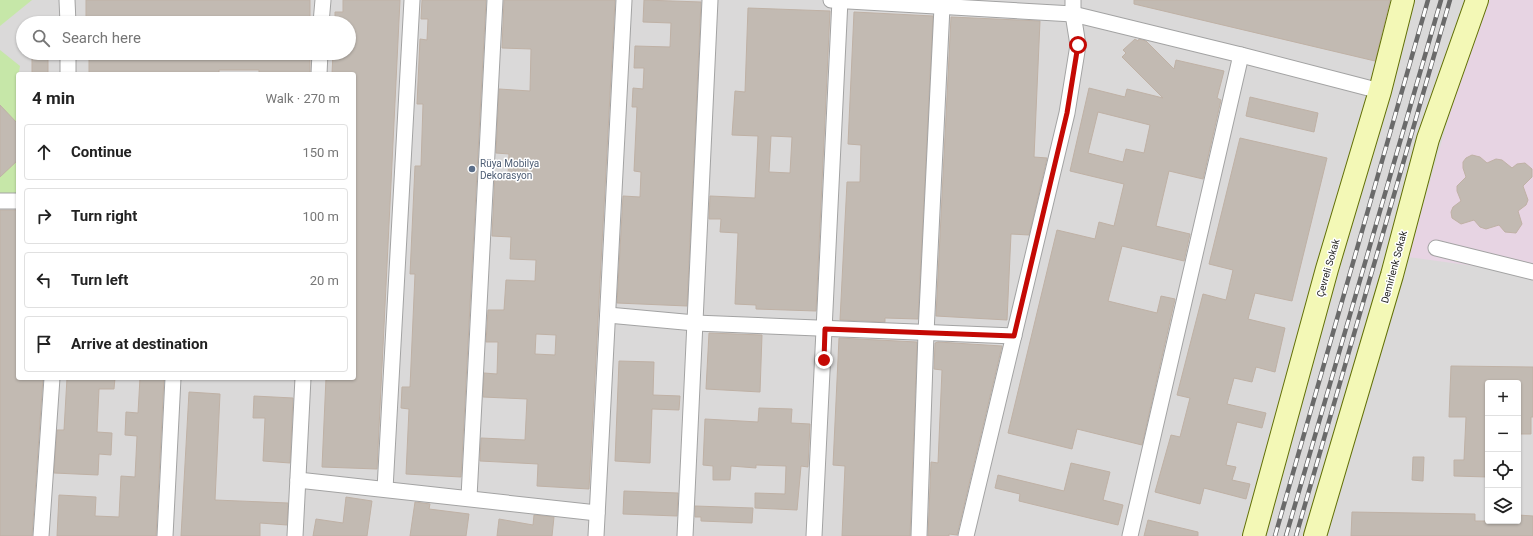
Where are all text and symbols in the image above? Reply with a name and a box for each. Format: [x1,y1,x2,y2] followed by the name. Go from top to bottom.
[16,16,356,60] search box
[30,27,52,49] icon: search
[62,29,141,47] text: Search here
[1069,36,1087,54] route start
[32,88,75,108] text: 4 min
[265,91,340,106] text: Walk · 270 m
[33,141,55,163] icon: ahead
[71,143,132,161] text: Continue
[302,145,339,160] text: 150 m
[480,158,539,181] place label: Rüya Mobilya Dekorasyon
[467,164,477,174] marker: Rüya Mobilya Dekorasyon
[33,205,55,227] icon: right
[71,207,137,225] text: Turn right
[302,209,339,224] text: 100 m
[1379,229,1409,304] street label: Demirlenk Sokak
[1314,237,1342,298] street label: Çevreli Sokak
[33,269,55,291] icon: left
[71,271,128,289] text: Turn left
[310,273,339,288] text: 20 m
[33,333,55,355] icon: arrive
[71,335,208,353] text: Arrive at destination
[815,351,833,369] route end
[1485,380,1521,524] map controls
[1485,380,1521,416] button: +
[1485,416,1521,452] button: −
[1485,452,1521,488] button: locate
[1485,488,1521,524] button: layers

